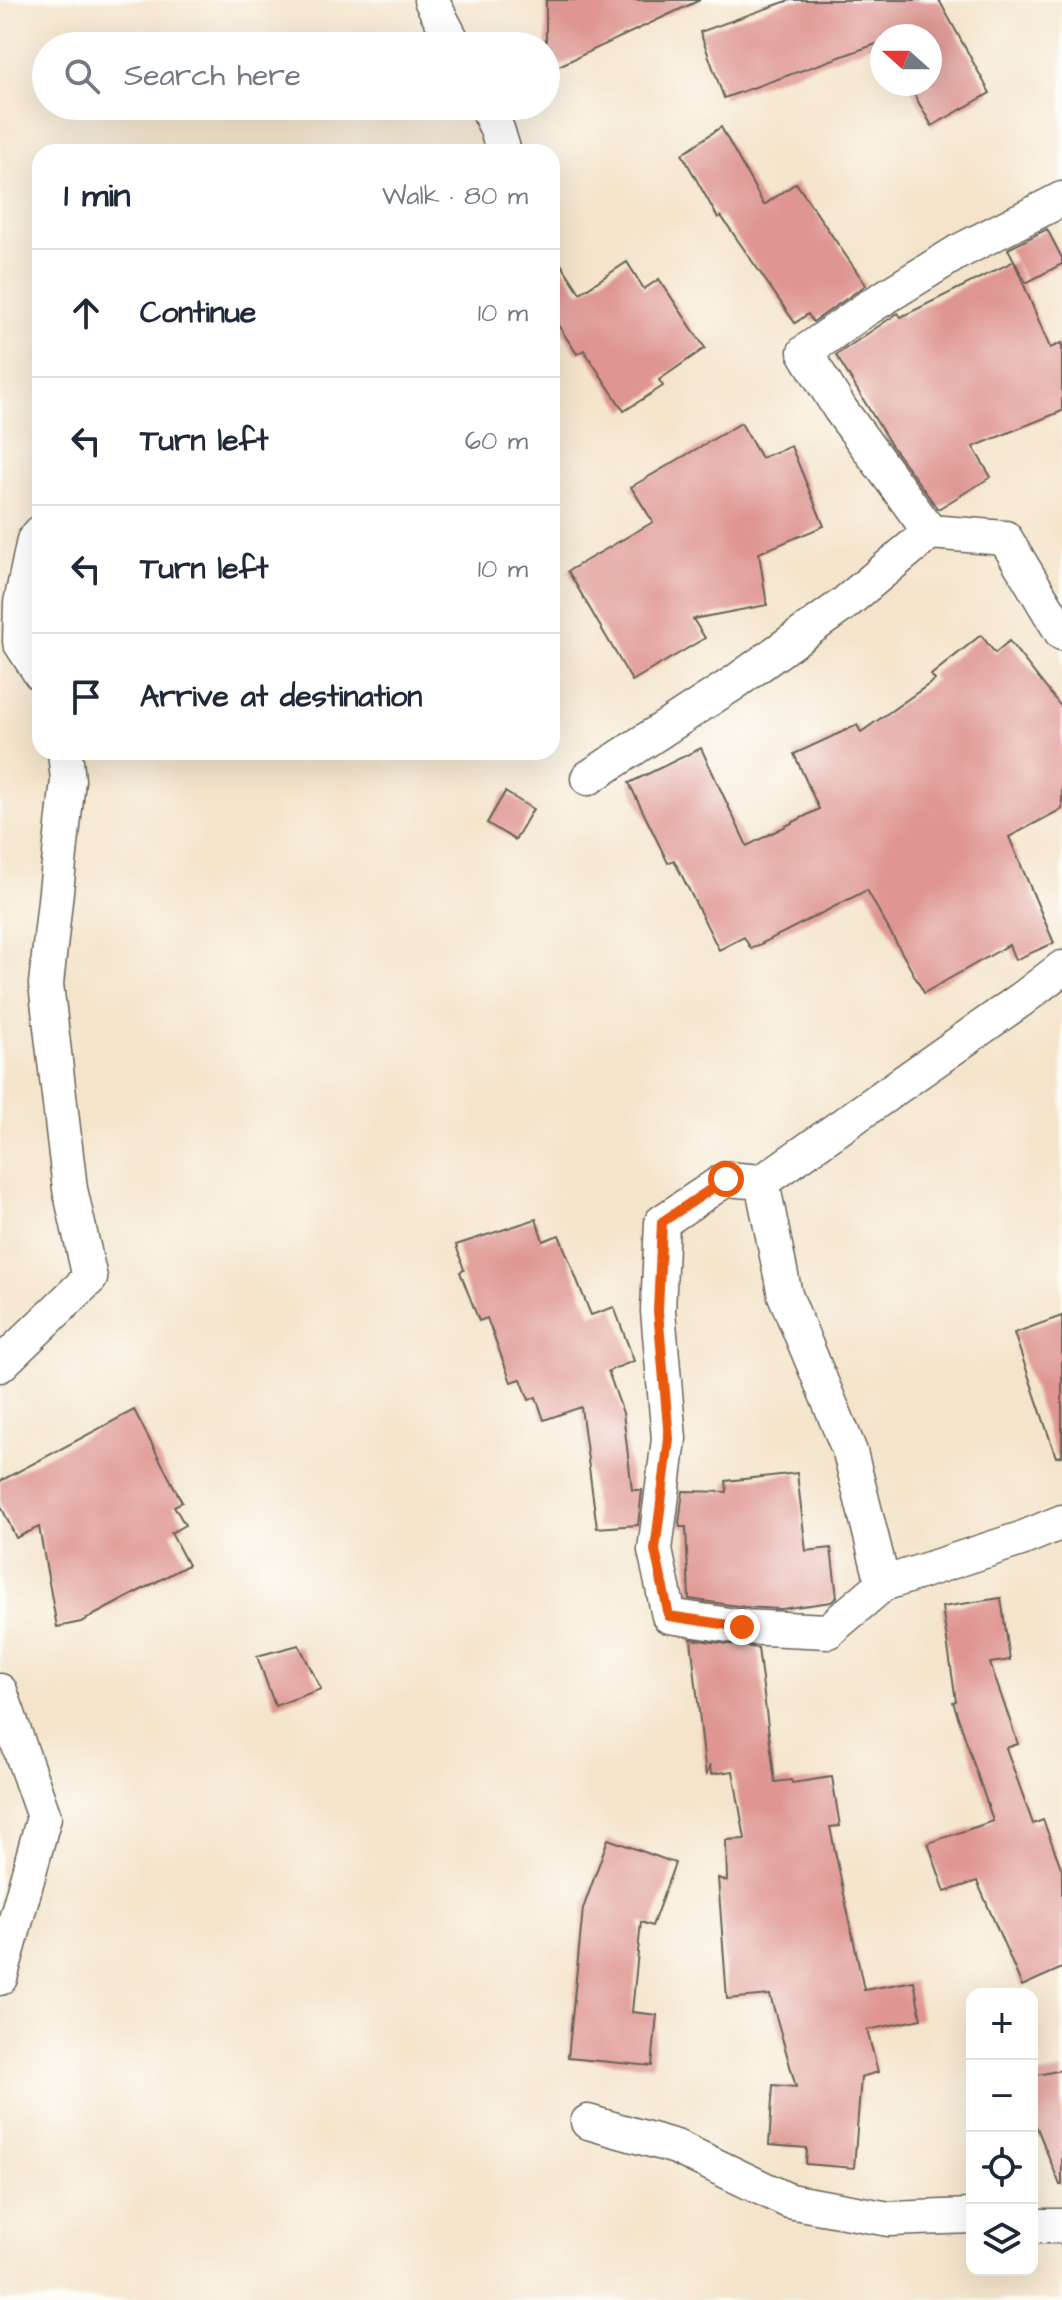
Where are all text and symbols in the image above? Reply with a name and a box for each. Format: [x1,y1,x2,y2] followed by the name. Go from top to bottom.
[870,24,942,96] north arrow
[32,32,560,120] search box
[60,54,104,98] icon: search
[124,55,301,97] text: Search here
[64,172,131,220] text: 1 min
[382,178,528,214] text: Walk · 80 m
[64,291,108,335] icon: ahead
[140,292,256,334] text: Continue
[478,295,528,331] text: 10 m
[64,419,108,463] icon: left
[140,420,268,462] text: Turn left
[465,423,528,459] text: 60 m
[64,547,108,591] icon: left
[140,548,268,590] text: Turn left
[478,551,528,587] text: 10 m
[64,675,108,719] icon: arrive
[140,676,422,718] text: Arrive at destination
[708,1161,744,1197] route start
[724,1609,760,1645] route end
[966,1988,1038,2276] map controls
[966,1988,1038,2060] button: +
[966,2060,1038,2132] button: −
[966,2132,1038,2204] button: locate
[966,2204,1038,2276] button: layers

